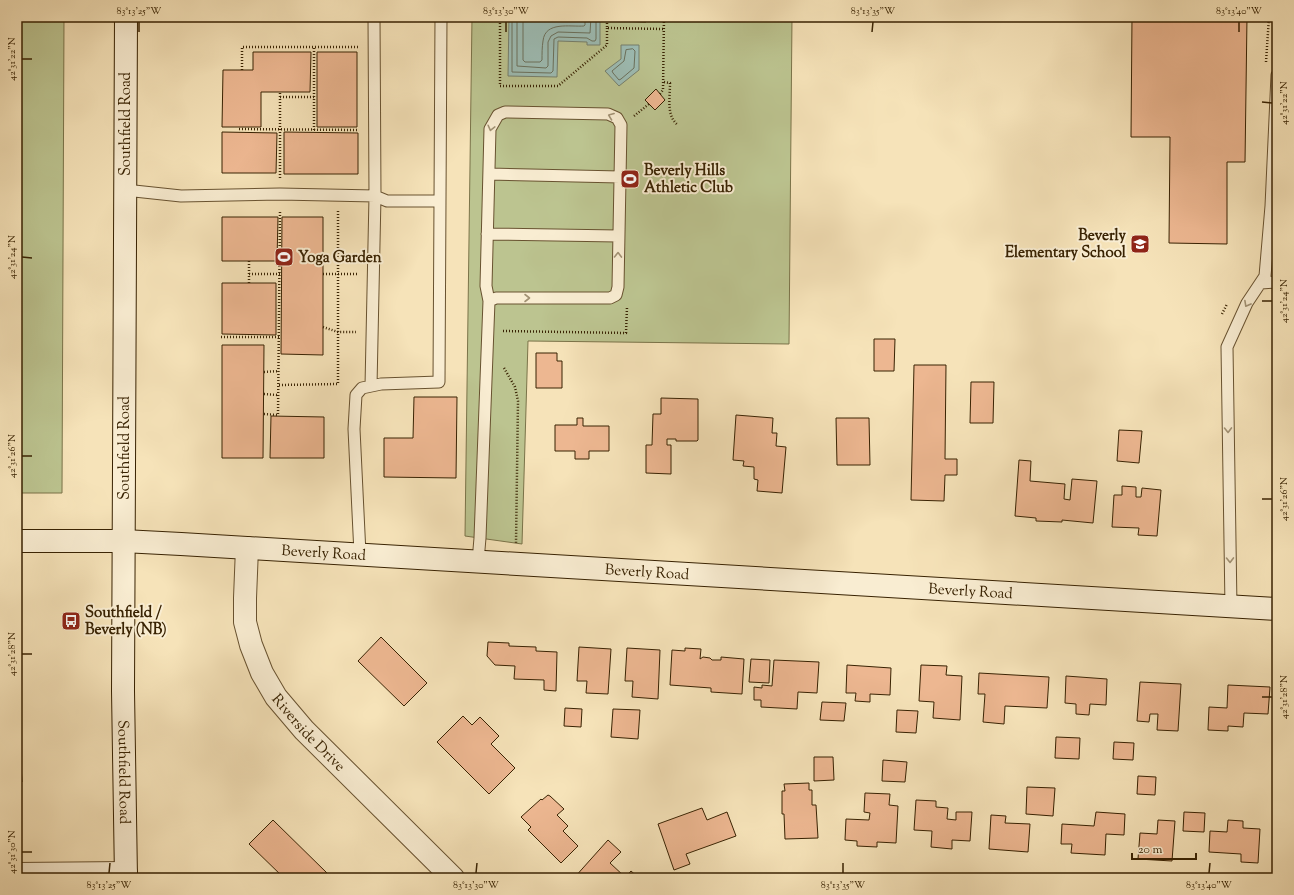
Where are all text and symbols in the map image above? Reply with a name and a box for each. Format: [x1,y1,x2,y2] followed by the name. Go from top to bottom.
[117,4,161,19] text: 83°13'25"W
[483,4,529,19] text: 83°13'30"W
[851,4,895,19] text: 83°13'35"W
[1216,4,1262,19] text: 83°13'40"W
[5,37,20,81] text: 42°31'22"N
[116,71,137,176] street label: Southfield Road
[1277,81,1292,125] text: 42°31'22"N
[607,113,614,121] one-way arrow
[488,125,496,132] one-way arrow
[644,161,733,199] place label: Beverly Hills Athletic Club
[619,168,641,190] sports icon: Beverly Hills Athletic Club
[1005,226,1127,264] place label: Beverly Elementary School
[1129,233,1151,255] school or university icon: Beverly Elementary School
[5,235,20,279] text: 42°31'24"N
[273,246,295,268] sports icon: Yoga Garden
[298,248,382,269] place label: Yoga Garden
[614,252,622,258] one-way arrow
[1277,279,1292,323] text: 42°31'24"N
[524,294,530,302] one-way arrow
[1245,300,1252,307] one-way arrow
[115,395,136,500] street label: Southfield Road
[1224,427,1232,433] one-way arrow
[5,434,20,478] text: 42°31'26"N
[1277,477,1292,521] text: 42°31'26"N
[281,541,367,567] street label: Beverly Road
[1226,557,1235,563] one-way arrow
[604,560,690,586] street label: Beverly Road
[928,579,1014,605] street label: Beverly Road
[85,603,167,641] place label: Southfield / Beverly (NB)
[60,610,82,632] bus stop icon: Southfield / Beverly (NB)
[5,632,20,676] text: 42°31'28"N
[1277,675,1292,719] text: 42°31'28"N
[266,690,349,777] street label: Riverside Drive
[111,720,134,825] street label: Southfield Road
[5,830,20,874] text: 42°31'30"N
[1132,835,1196,861] scale bar
[1138,841,1163,859] text: 20 m
[87,878,131,893] text: 83°13'25"W
[453,878,499,893] text: 83°13'30"W
[821,878,865,893] text: 83°13'35"W
[1186,878,1232,893] text: 83°13'40"W

